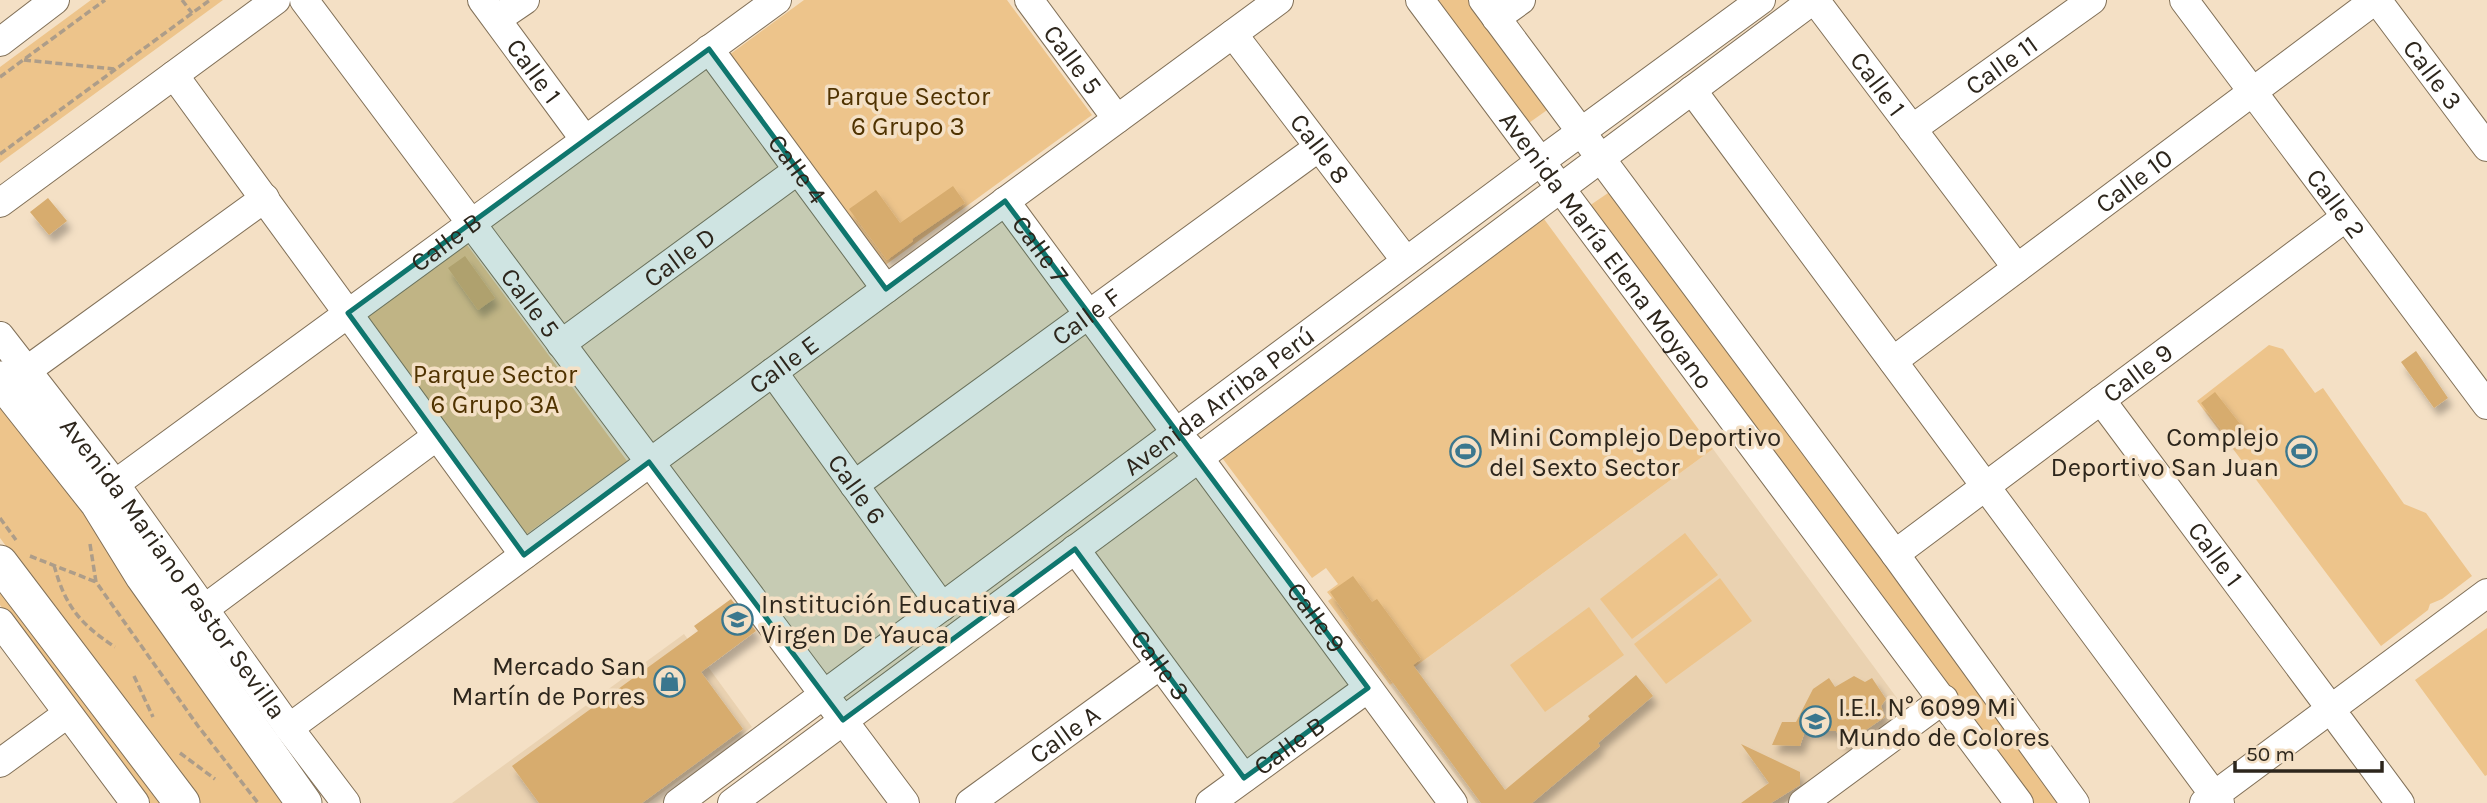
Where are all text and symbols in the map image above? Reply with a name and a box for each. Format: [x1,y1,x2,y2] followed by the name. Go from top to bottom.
[1037,19,1109,101] street label: Calle 5
[1960,29,2044,102] street label: Calle 11
[500,33,568,110] street label: Calle 1
[2396,34,2469,116] street label: Calle 3
[1843,46,1912,123] street label: Calle 1
[826,81,991,142] park label: Parque Sector 6 Grupo 3
[1493,106,1720,395] street label: Avenida María Elena Moyano
[1283,107,1357,190] street label: Calle 8
[761,128,833,210] street label: Calle 4
[2090,142,2179,220] street label: Calle 10
[2300,163,2372,245] street label: Calle 2
[405,206,488,279] street label: Calle B
[1005,210,1075,290] street label: Calle 7
[638,221,722,294] street label: Calle D
[494,262,566,344] street label: Calle 5
[1046,281,1127,352] street label: Calle F
[1117,320,1321,482] street label: Avenida Arriba Perú
[743,329,825,401] street label: Calle E
[2097,337,2179,409] street label: Calle 9
[413,359,578,420] park label: Parque Sector 6 Grupo 3A
[53,412,293,725] street label: Avenida Mariano Pastor Sevilla
[1489,422,1781,483] place label: Mini Complejo Deportivo del Sexto Sector
[2051,422,2279,483] place label: Complejo Deportivo San Juan
[1449,435,1483,469] sports icon: Mini Complejo Deportivo del Sexto Sector
[2285,435,2319,469] sports icon: Complejo Deportivo San Juan
[821,448,892,530] street label: Calle 6
[2181,516,2249,593] street label: Calle 1
[1280,576,1352,659] street label: Calle 9
[761,589,1016,650] place label: Institución Educativa Virgen De Yauca
[721,602,755,636] school or university icon: Institución Educativa Virgen De Yauca
[1124,624,1196,706] street label: Calle 3
[452,651,646,712] place label: Mercado San Martín de Porres
[652,664,686,698] shop icon: Mercado San Martín de Porres
[1838,692,2050,753] place label: I.E.I. N° 6099 Mi Mundo de Colores
[1024,699,1106,770] street label: Calle A
[1798,705,1832,739] school or university icon: I.E.I. N° 6099 Mi Mundo de Colores
[1248,709,1331,782] street label: Calle B
[2235,730,2382,774] scale bar
[2246,742,2295,766] text: 50 m

